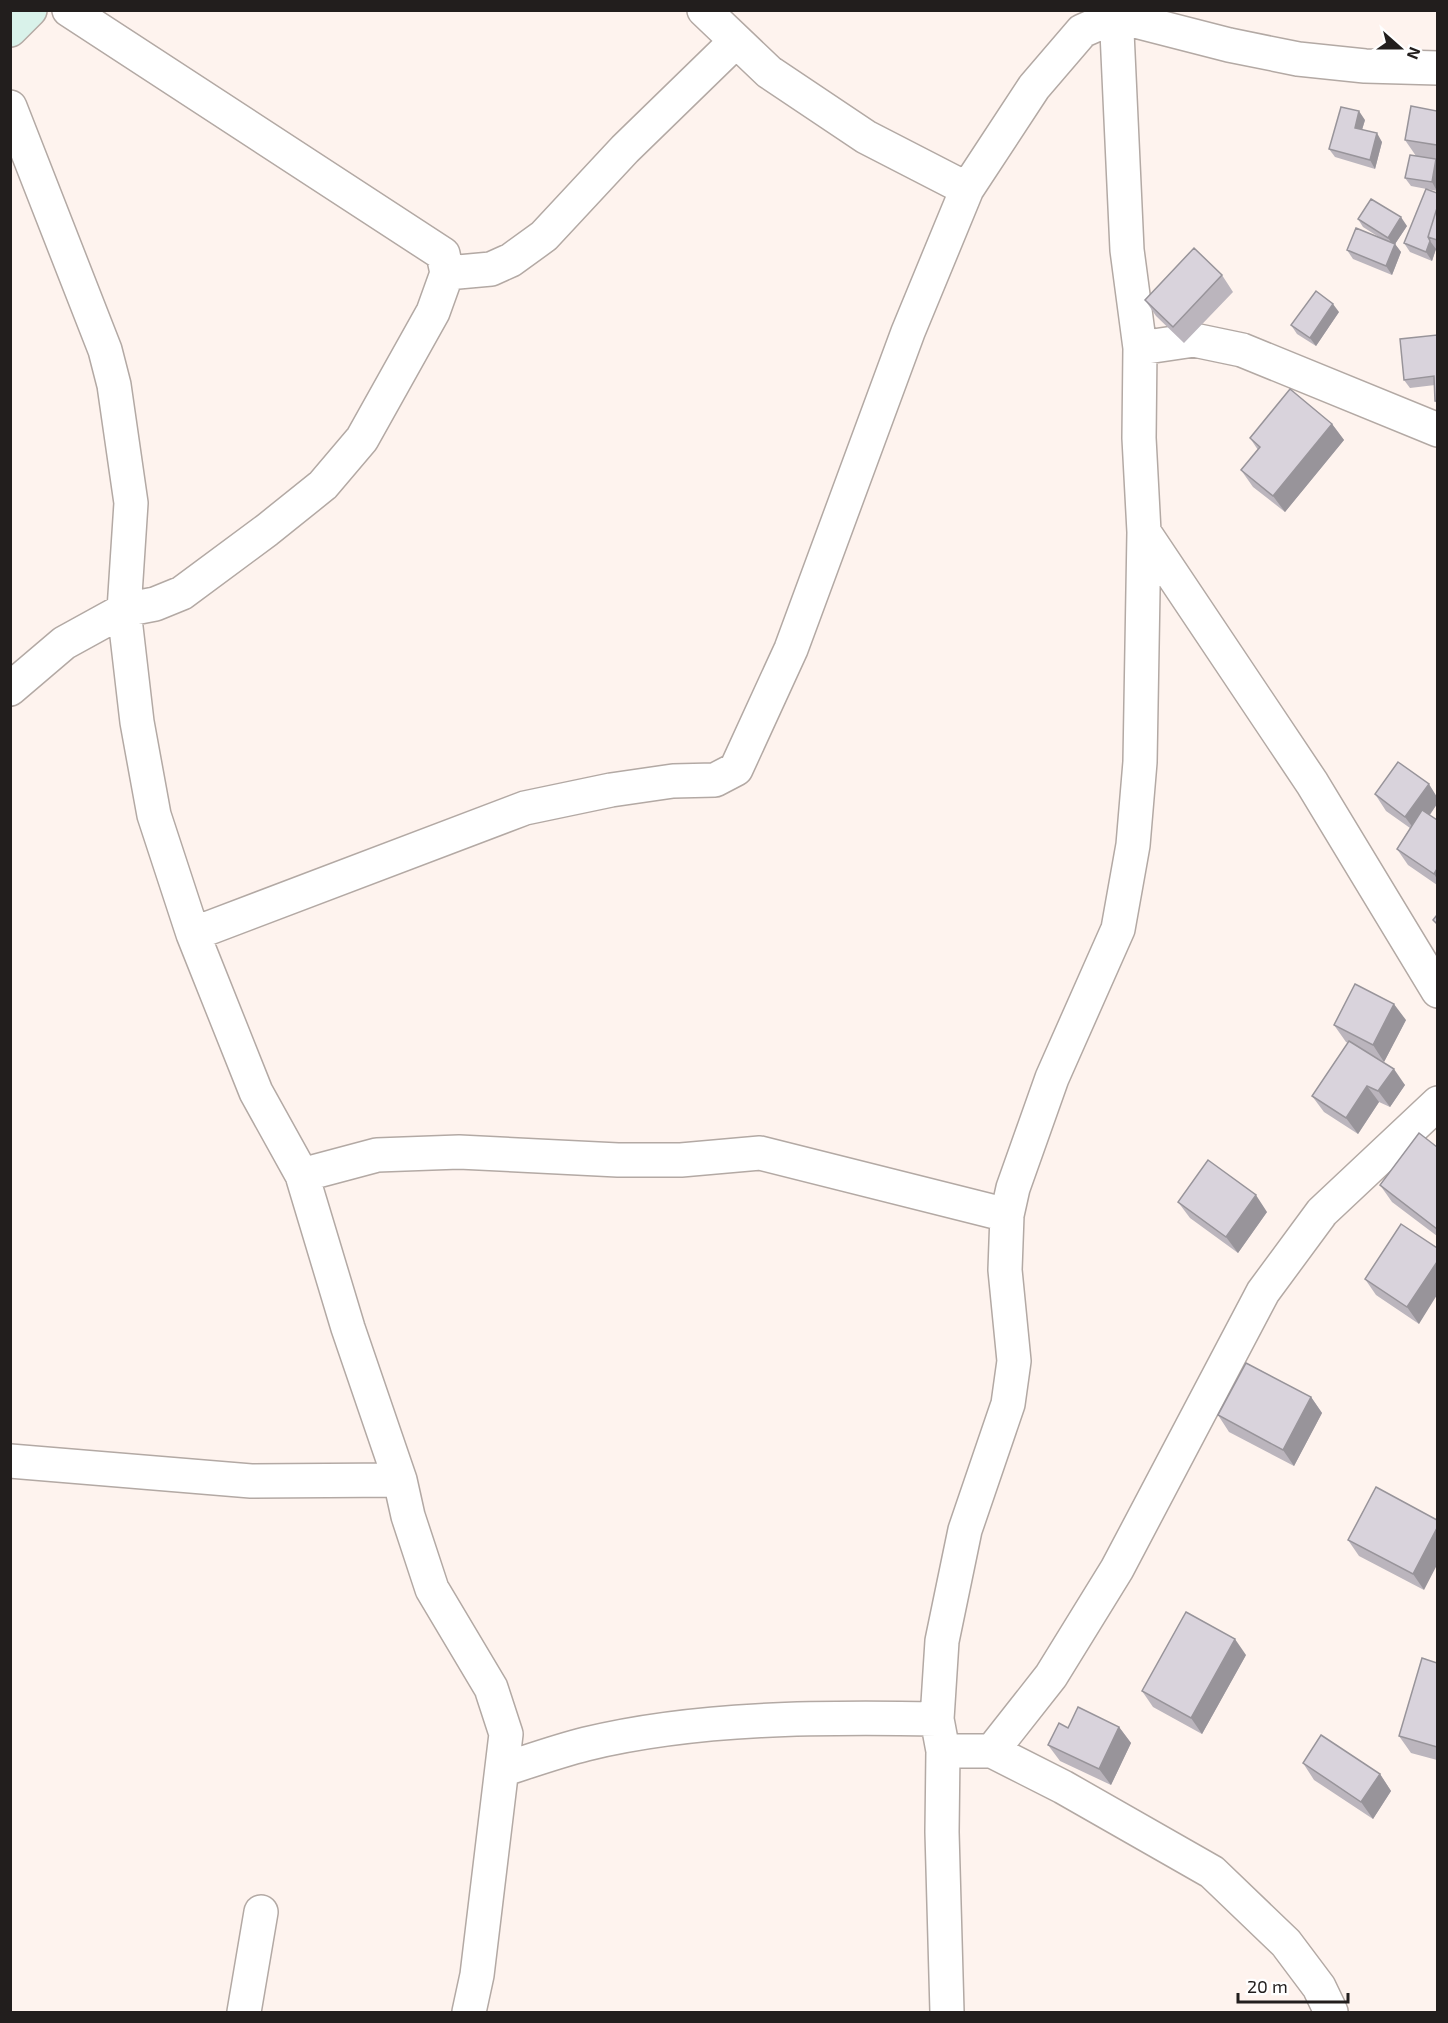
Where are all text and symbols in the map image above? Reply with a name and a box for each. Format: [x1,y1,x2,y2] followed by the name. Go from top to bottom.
[1370,18,1430,78] north arrow
[1404,45,1425,62] text: N
[1238,1966,1348,2004] scale bar
[1247,1975,1288,1997] text: 20 m

